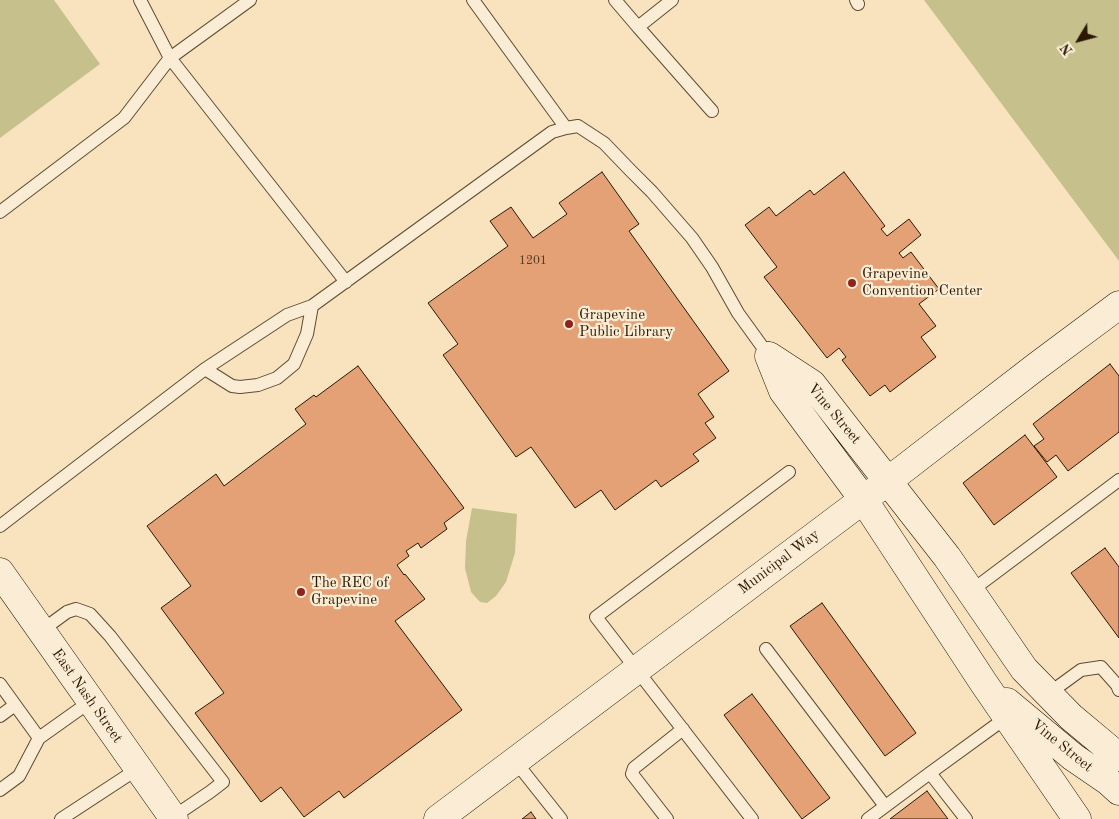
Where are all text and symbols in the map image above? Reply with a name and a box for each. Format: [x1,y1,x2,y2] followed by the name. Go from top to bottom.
[1054,15,1104,65] north arrow
[1058,41,1076,58] text: N
[519,254,547,268] house number: 1201
[862,265,982,300] place label: Grapevine Convention Center
[846,277,858,289] marker: Grapevine Convention Center
[579,306,673,341] place label: Grapevine Public Library
[563,318,575,330] marker: Grapevine Public Library
[803,380,865,448] street label: Vine Street
[735,526,823,598] street label: Municipal Way
[311,574,389,609] place label: The REC of Grapevine
[295,586,307,598] marker: The REC of Grapevine
[48,645,126,747] street label: East Nash Street
[1028,716,1096,776] street label: Vine Street

